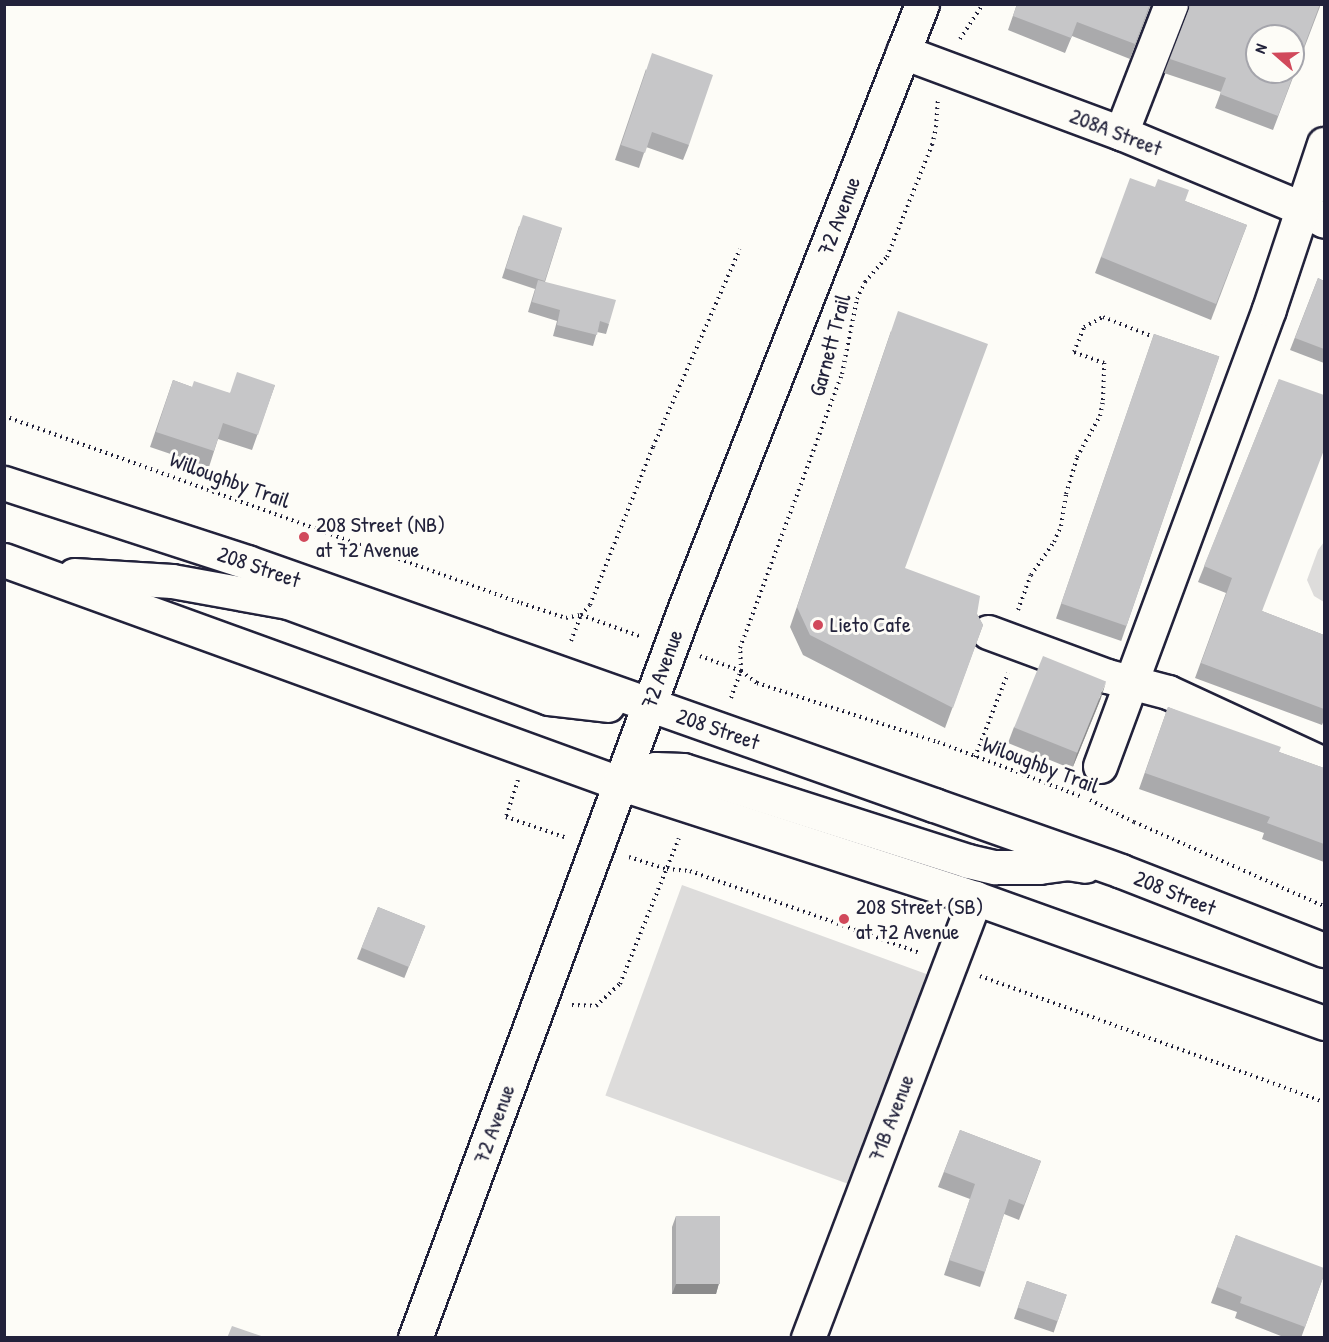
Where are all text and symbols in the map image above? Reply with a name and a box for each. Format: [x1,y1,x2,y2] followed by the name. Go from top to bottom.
[1245,24,1305,84] north arrow
[1248,41,1272,56] text: N
[1066,102,1166,162] street label: 208A Street
[812,173,866,259] street label: 72 Avenue
[804,291,856,399] street label: Garnett Trail
[166,446,294,514] street label: Willoughby Trail
[316,511,445,562] place label: 208 Street (NB) at 72 Avenue
[297,530,311,544] marker: 208 Street (NB) at 72 Avenue
[214,541,304,593] street label: 208 Street
[830,612,911,638] place label: Lieto Cafe
[811,618,825,632] marker: Lieto Cafe
[636,626,688,712] street label: 72 Avenue
[673,703,763,755] street label: 208 Street
[979,731,1103,799] street label: Wiloughby Trail
[1130,865,1220,921] street label: 208 Street
[856,893,984,944] place label: 208 Street (SB) at 72 Avenue
[837,912,851,926] marker: 208 Street (SB) at 72 Avenue
[862,1071,920,1165] street label: 71B Avenue
[468,1081,520,1167] street label: 72 Avenue

